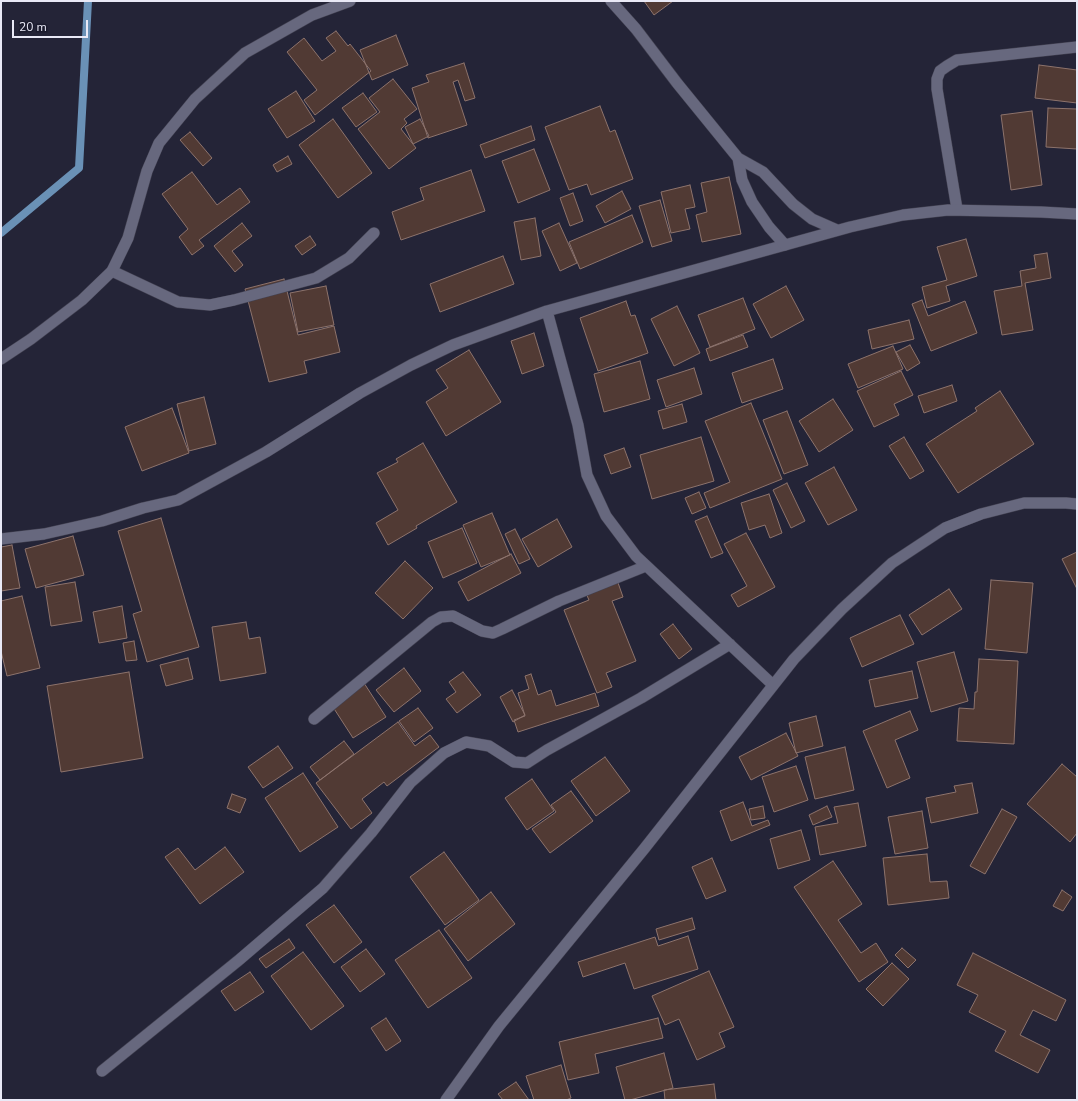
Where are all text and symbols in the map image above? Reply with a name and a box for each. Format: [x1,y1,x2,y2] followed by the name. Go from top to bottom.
[14,12,90,38] scale bar
[19,19,47,35] text: 20 m

